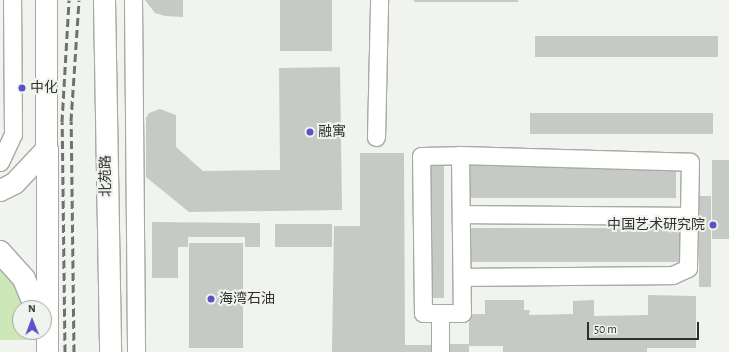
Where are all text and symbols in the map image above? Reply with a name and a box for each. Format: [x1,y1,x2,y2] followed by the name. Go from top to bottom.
[30,80,58,96] place label: 中化
[17,83,27,93] marker: 中化
[318,124,346,140] place label: 融寓
[305,127,315,137] marker: 融寓
[97,155,115,197] street label: 北苑路
[607,217,705,233] place label: 中国艺术研究院
[708,220,718,230] marker: 中国艺术研究院
[219,291,275,307] place label: 海湾石油
[206,294,216,304] marker: 海湾石油
[12,300,52,340] north arrow
[28,303,36,314] text: N
[589,314,701,340] scale bar
[594,323,617,335] text: 50 m

